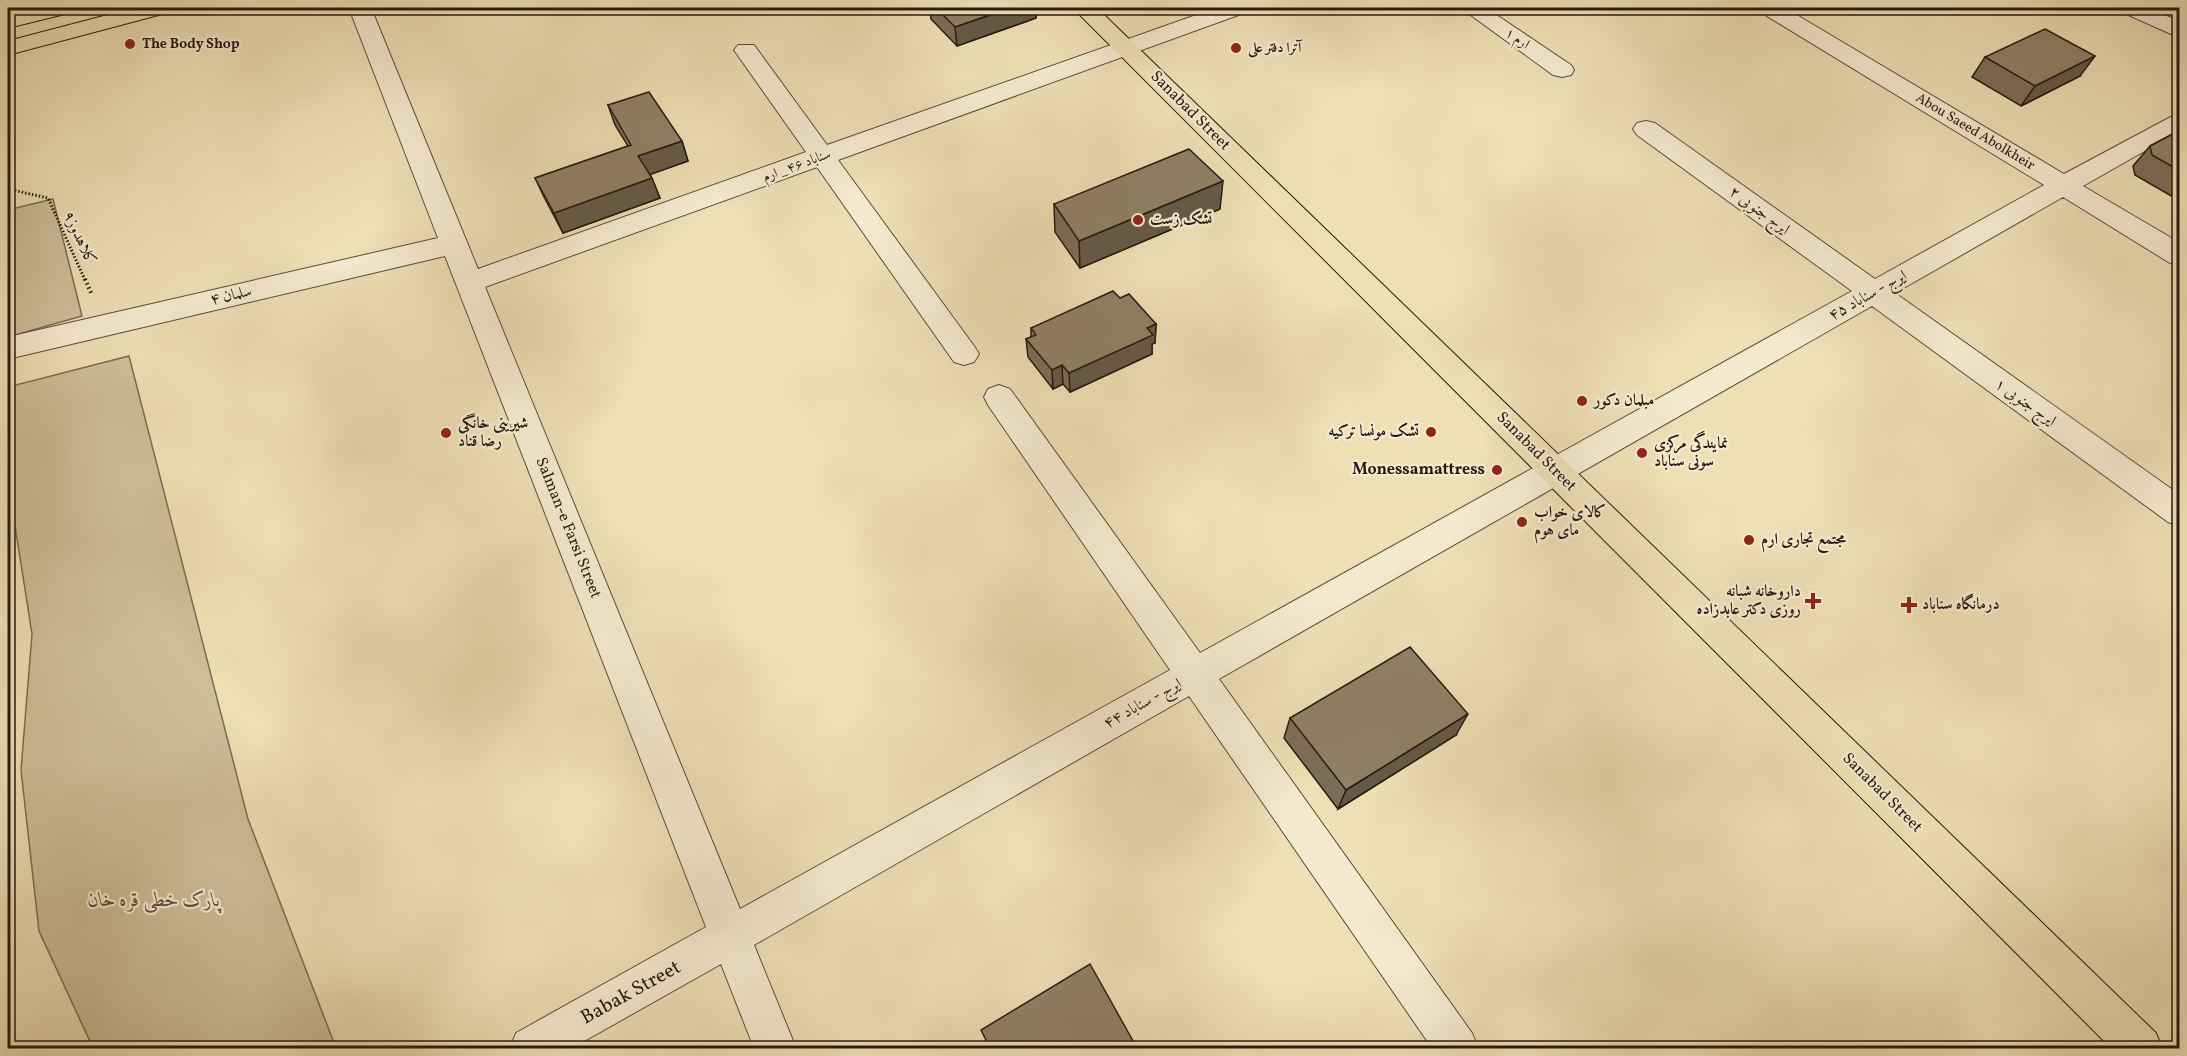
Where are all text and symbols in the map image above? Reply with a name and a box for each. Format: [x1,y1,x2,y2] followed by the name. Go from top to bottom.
[1500,24,1533,56] street label: ارم ۱
[142,35,240,54] place label: The Body Shop
[123,37,137,51] marker: The Body Shop
[1247,39,1303,58] place label: آترا دفتر علی
[1229,41,1243,55] marker: آترا دفتر علی
[1145,66,1235,156] street label: Sanabad Street
[1912,89,2038,175] street label: Abou Saeed Abolkheir
[760,145,835,189] street label: سناباد ۴۶_ ارم
[1723,181,1794,242] street label: ایرج جنوبی ۲
[57,208,101,268] street label: کلاهدوز۹
[1150,209,1212,231] place label: تشک زست
[1131,213,1145,227] marker: تشک زست
[1825,265,1912,328] street label: ایرج - سناباد ۴۵
[208,281,254,311] street label: سلمان ۴
[1989,374,2060,434] street label: ایرج جنوبی ۱
[1592,390,1654,412] place label: مبلمان دكور
[1575,394,1589,408] marker: مبلمان دكور
[1491,407,1581,497] street label: Sanabad Street
[458,413,528,453] place label: شیرینی خانگی رضا قناد
[1328,421,1419,443] place label: تشک مونسا ترکیه
[1424,425,1438,439] marker: تشک مونسا ترکیه
[439,426,453,440] marker: شیرینی خانگی رضا قناد
[1654,430,1728,473] place label: نمایندگی مرکزی سونی سناباد
[1635,446,1649,460] marker: نمایندگی مرکزی سونی سناباد
[530,454,607,602] street label: Salman-e Farsi Street
[1352,459,1485,481] place label: Monessamattress
[1490,463,1504,477] marker: Monessamattress
[1534,502,1606,544] place label: کالای خواب مای هوم
[1515,515,1529,529] marker: کالای خواب مای هوم
[1761,529,1846,554] place label: مجتمع تجاری ارم
[1742,533,1756,547] marker: مجتمع تجاری ارم
[1697,581,1802,621] place label: داروخانه شبانه روزی دکتر عابدزاده
[1922,593,2000,616] place label: درمانگاه سناباد
[1806,594,1820,608] marker: داروخانه شبانه روزی دکتر عابدزاده
[1900,596,1918,614] marker: درمانگاه سناباد
[1100,673,1187,736] street label: ایرج - سناباد ۴۴
[1837,748,1927,838] street label: Sanabad Street
[88,887,222,915] park label: پارک خطی قره خان
[576,954,686,1032] street label: Babak Street

